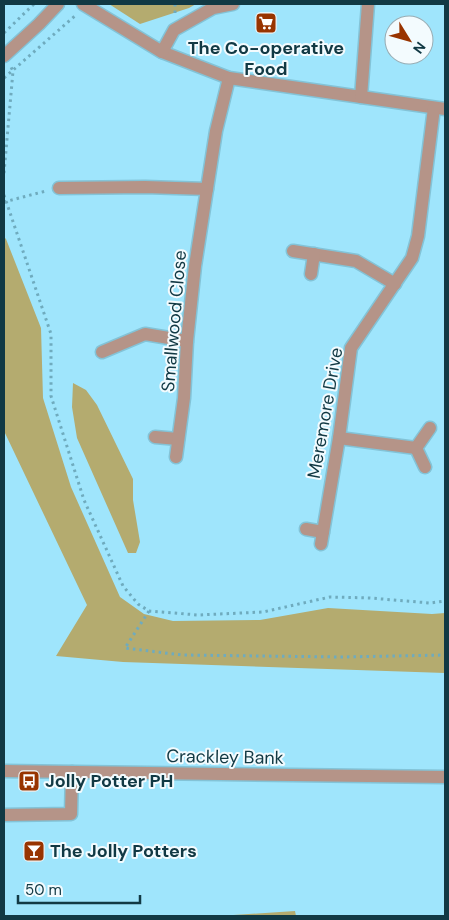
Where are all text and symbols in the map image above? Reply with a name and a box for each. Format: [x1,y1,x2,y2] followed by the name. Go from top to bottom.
[254,11,278,35] supermarket icon: The Co-operative Food
[384,15,434,65] north arrow
[188,36,344,81] place label: The Co-operative Food
[409,38,430,57] text: N
[156,249,192,393] street label: Smallwood Close
[302,346,348,480] street label: Meremore Drive
[166,744,284,770] street label: Crackley Bank
[17,769,41,793] bus stop icon: Jolly Potter PH
[45,769,173,793] place label: Jolly Potter PH
[22,839,46,863] bar icon: The Jolly Potters
[50,839,197,863] place label: The Jolly Potters
[18,872,140,904] scale bar
[25,880,62,900] text: 50 m

